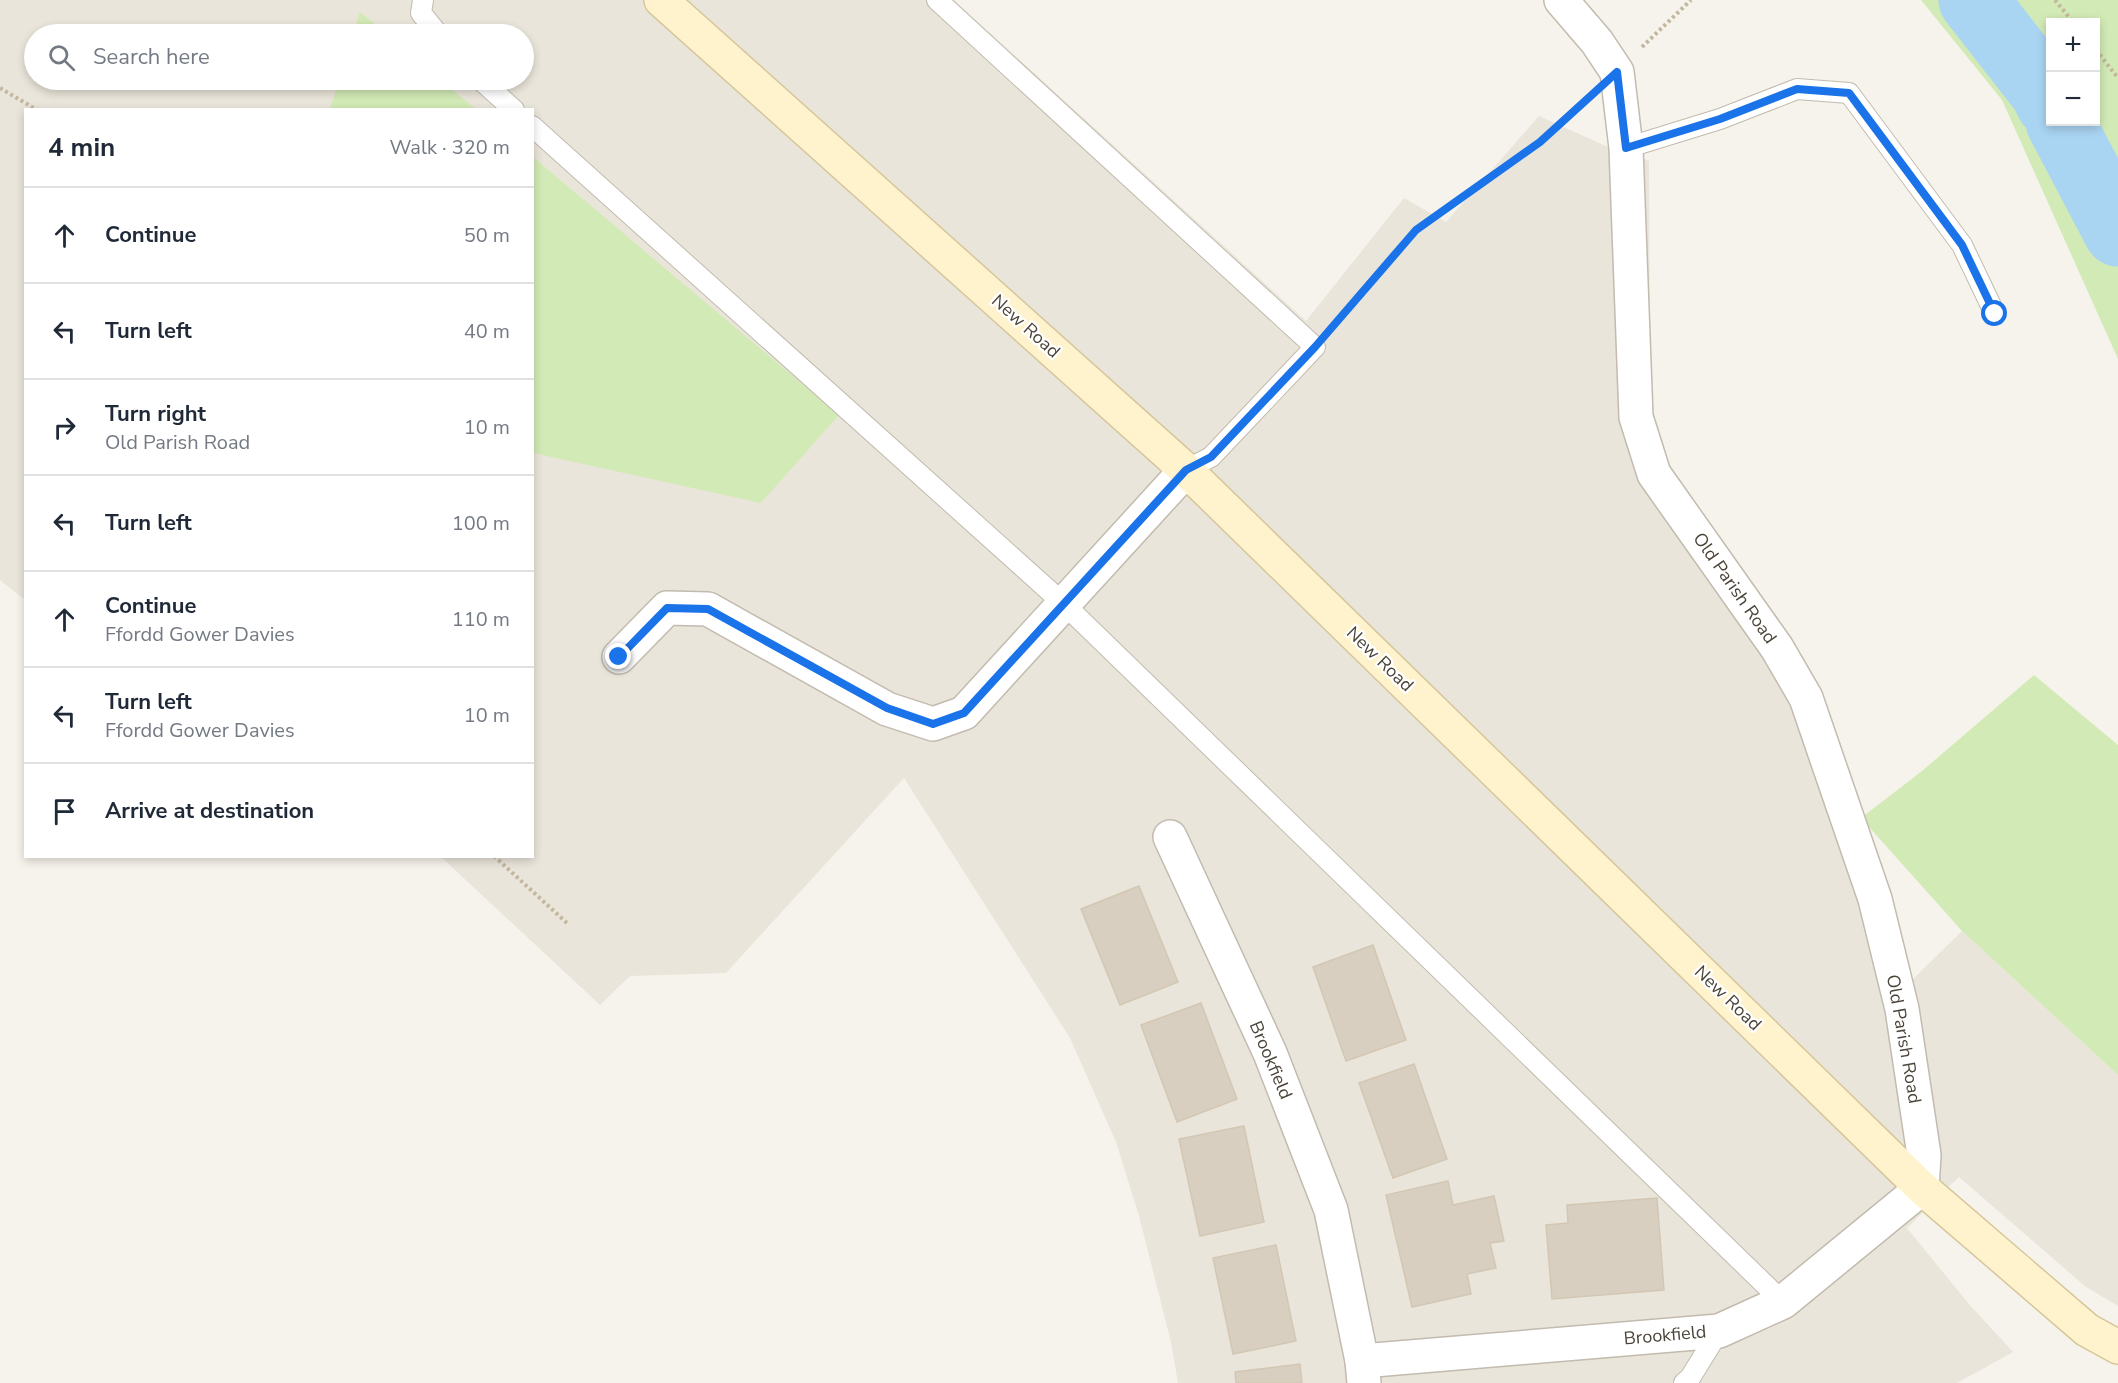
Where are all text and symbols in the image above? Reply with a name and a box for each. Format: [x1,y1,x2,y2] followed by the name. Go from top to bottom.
[2046,18,2100,126] map controls
[2046,18,2100,72] button: +
[24,24,534,90] search box
[45,41,78,74] icon: search
[93,42,210,72] text: Search here
[2046,72,2100,126] button: −
[48,130,115,165] text: 4 min
[390,134,510,161] text: Walk · 320 m
[48,219,81,252] icon: ahead
[105,220,196,250] text: Continue
[464,222,510,249] text: 50 m
[987,289,1065,363] street label: New Road
[1981,300,2007,326] route start
[48,315,81,348] icon: left
[105,316,192,346] text: Turn left
[464,318,510,345] text: 40 m
[105,399,206,429] text: Turn right
[48,411,81,444] icon: right
[464,414,510,441] text: 10 m
[105,429,250,456] text: Old Parish Road
[48,507,81,540] icon: left
[105,508,192,538] text: Turn left
[452,510,510,537] text: 100 m
[1688,528,1782,648] street label: Old Parish Road
[105,591,196,621] text: Continue
[48,603,81,636] icon: ahead
[452,606,510,633] text: 110 m
[105,621,295,648] text: Ffordd Gower Davies
[1341,621,1419,697] street label: New Road
[605,643,631,669] route end
[105,687,192,717] text: Turn left
[48,699,81,732] icon: left
[464,702,510,729] text: 10 m
[105,717,295,744] text: Ffordd Gower Davies
[48,795,81,828] icon: arrive
[105,796,314,826] text: Arrive at destination
[1689,960,1767,1036] street label: New Road
[1881,973,1927,1105] street label: Old Parish Road
[1244,1017,1298,1103] street label: Brookfield
[1623,1319,1707,1351] street label: Brookfield

